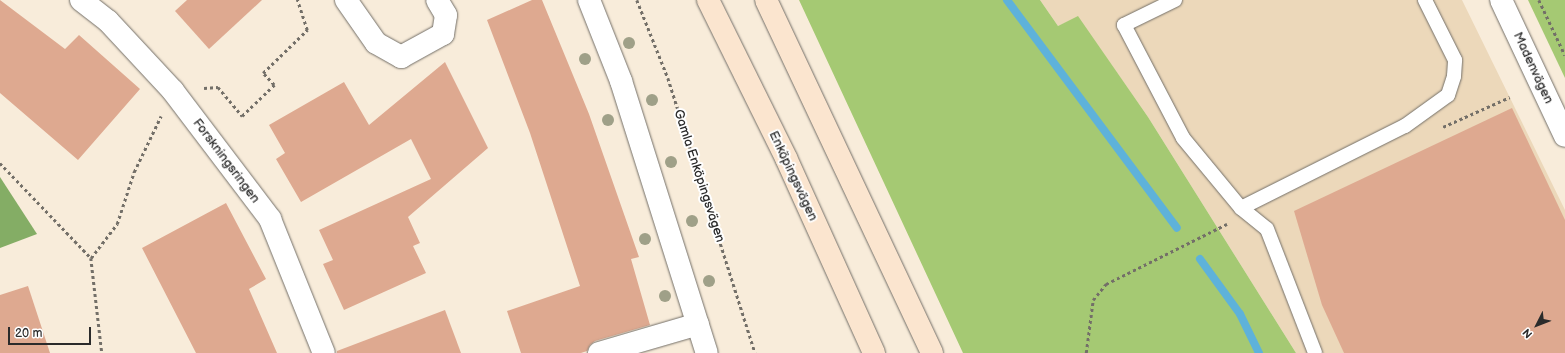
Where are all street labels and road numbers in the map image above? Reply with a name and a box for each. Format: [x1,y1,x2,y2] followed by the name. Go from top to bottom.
[1510,30,1556,106] street label: Madenvägen
[670,108,728,244] street label: Gamla Enköpingsvägen
[189,116,263,206] street label: Forskningsringen
[765,129,821,223] street label: Enköpingsvägen

